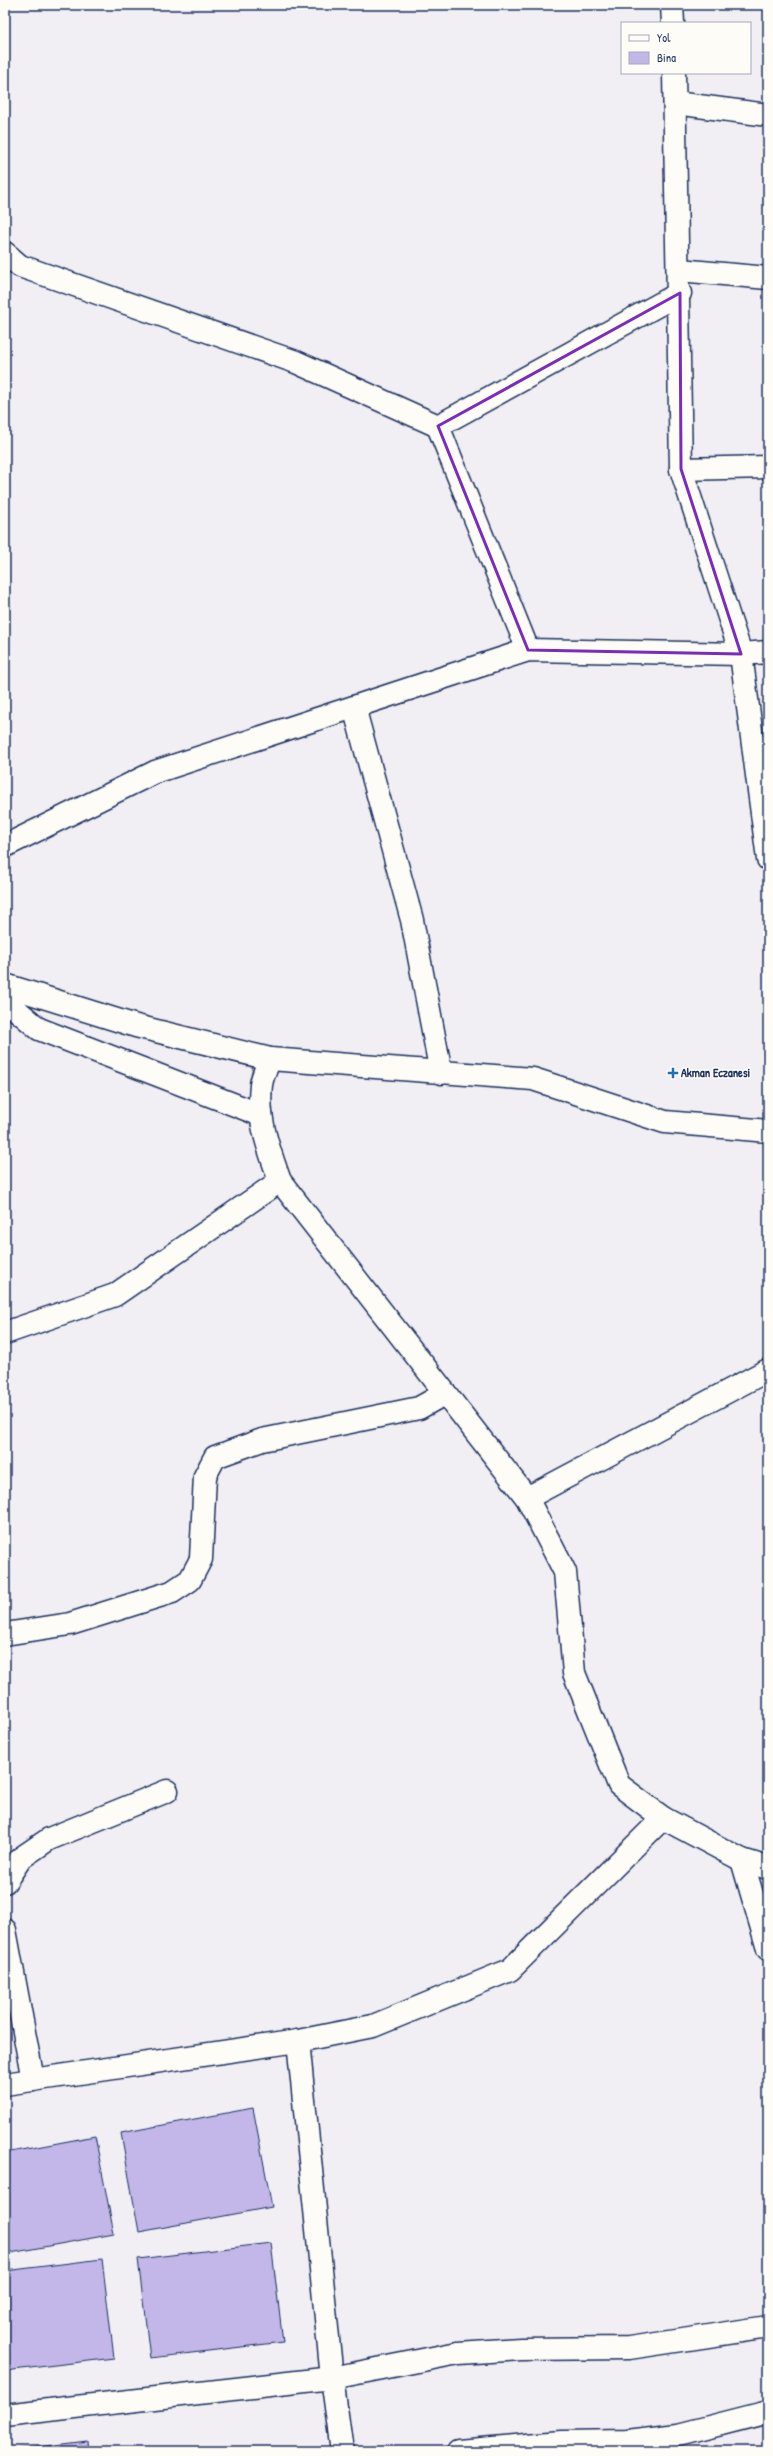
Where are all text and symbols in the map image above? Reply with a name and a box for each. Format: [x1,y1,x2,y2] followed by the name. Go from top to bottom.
[621,22,751,74] legend
[657,29,671,46] text: Yol
[657,49,676,66] text: Bina
[681,1064,751,1081] place label: Akman Eczanesi
[668,1068,678,1078] marker: Akman Eczanesi

